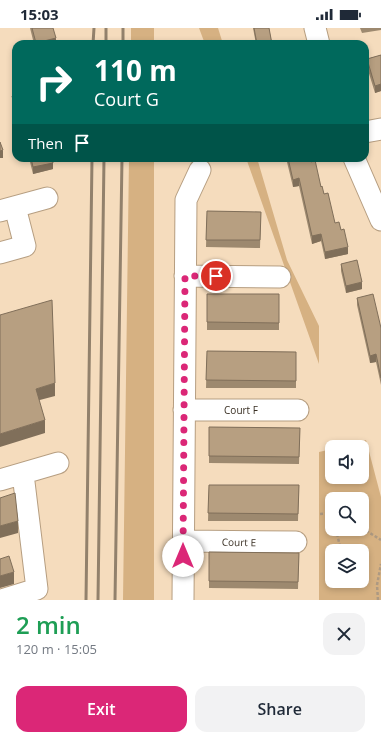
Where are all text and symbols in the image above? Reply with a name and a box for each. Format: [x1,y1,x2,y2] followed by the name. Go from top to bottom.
[20,4,59,24] text: 15:03
[94,51,177,89] text: 110 m
[28,56,80,108] icon: right
[94,87,159,111] text: Court G
[71,132,93,154] icon: arrive
[28,133,63,153] text: Then
[199,259,233,293] pin
[205,265,227,287] icon: arrive
[224,403,258,417] street label: Court F
[325,440,369,588] map controls
[325,440,369,484] button: sound
[325,492,369,536] button: search
[162,535,204,577] position arrow
[222,535,256,549] street label: Court E
[325,544,369,588] button: layers
[16,608,81,641] text: 2 min
[323,613,365,655] button: close
[16,640,97,658] text: 120 m · 15:05
[16,686,187,732] button: Exit
[195,686,365,732] button: Share

